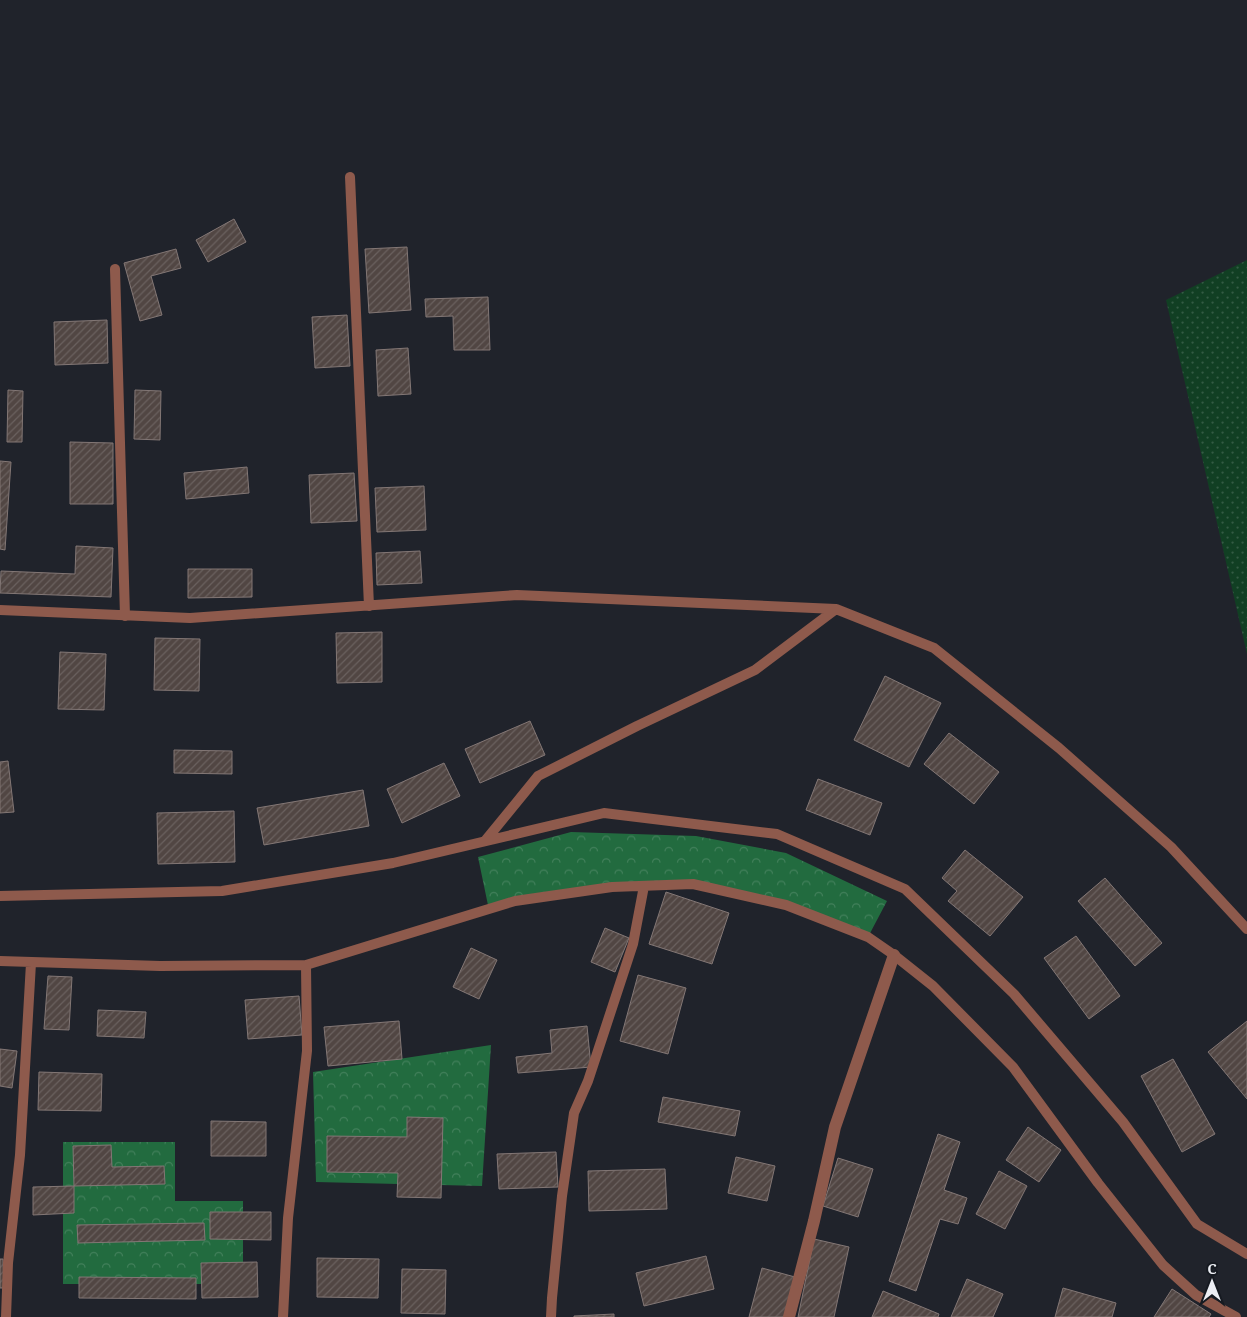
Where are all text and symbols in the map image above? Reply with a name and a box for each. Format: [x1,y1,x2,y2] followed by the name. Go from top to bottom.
[1187,1257,1237,1307] north arrow
[1207,1259,1217,1278] text: С

